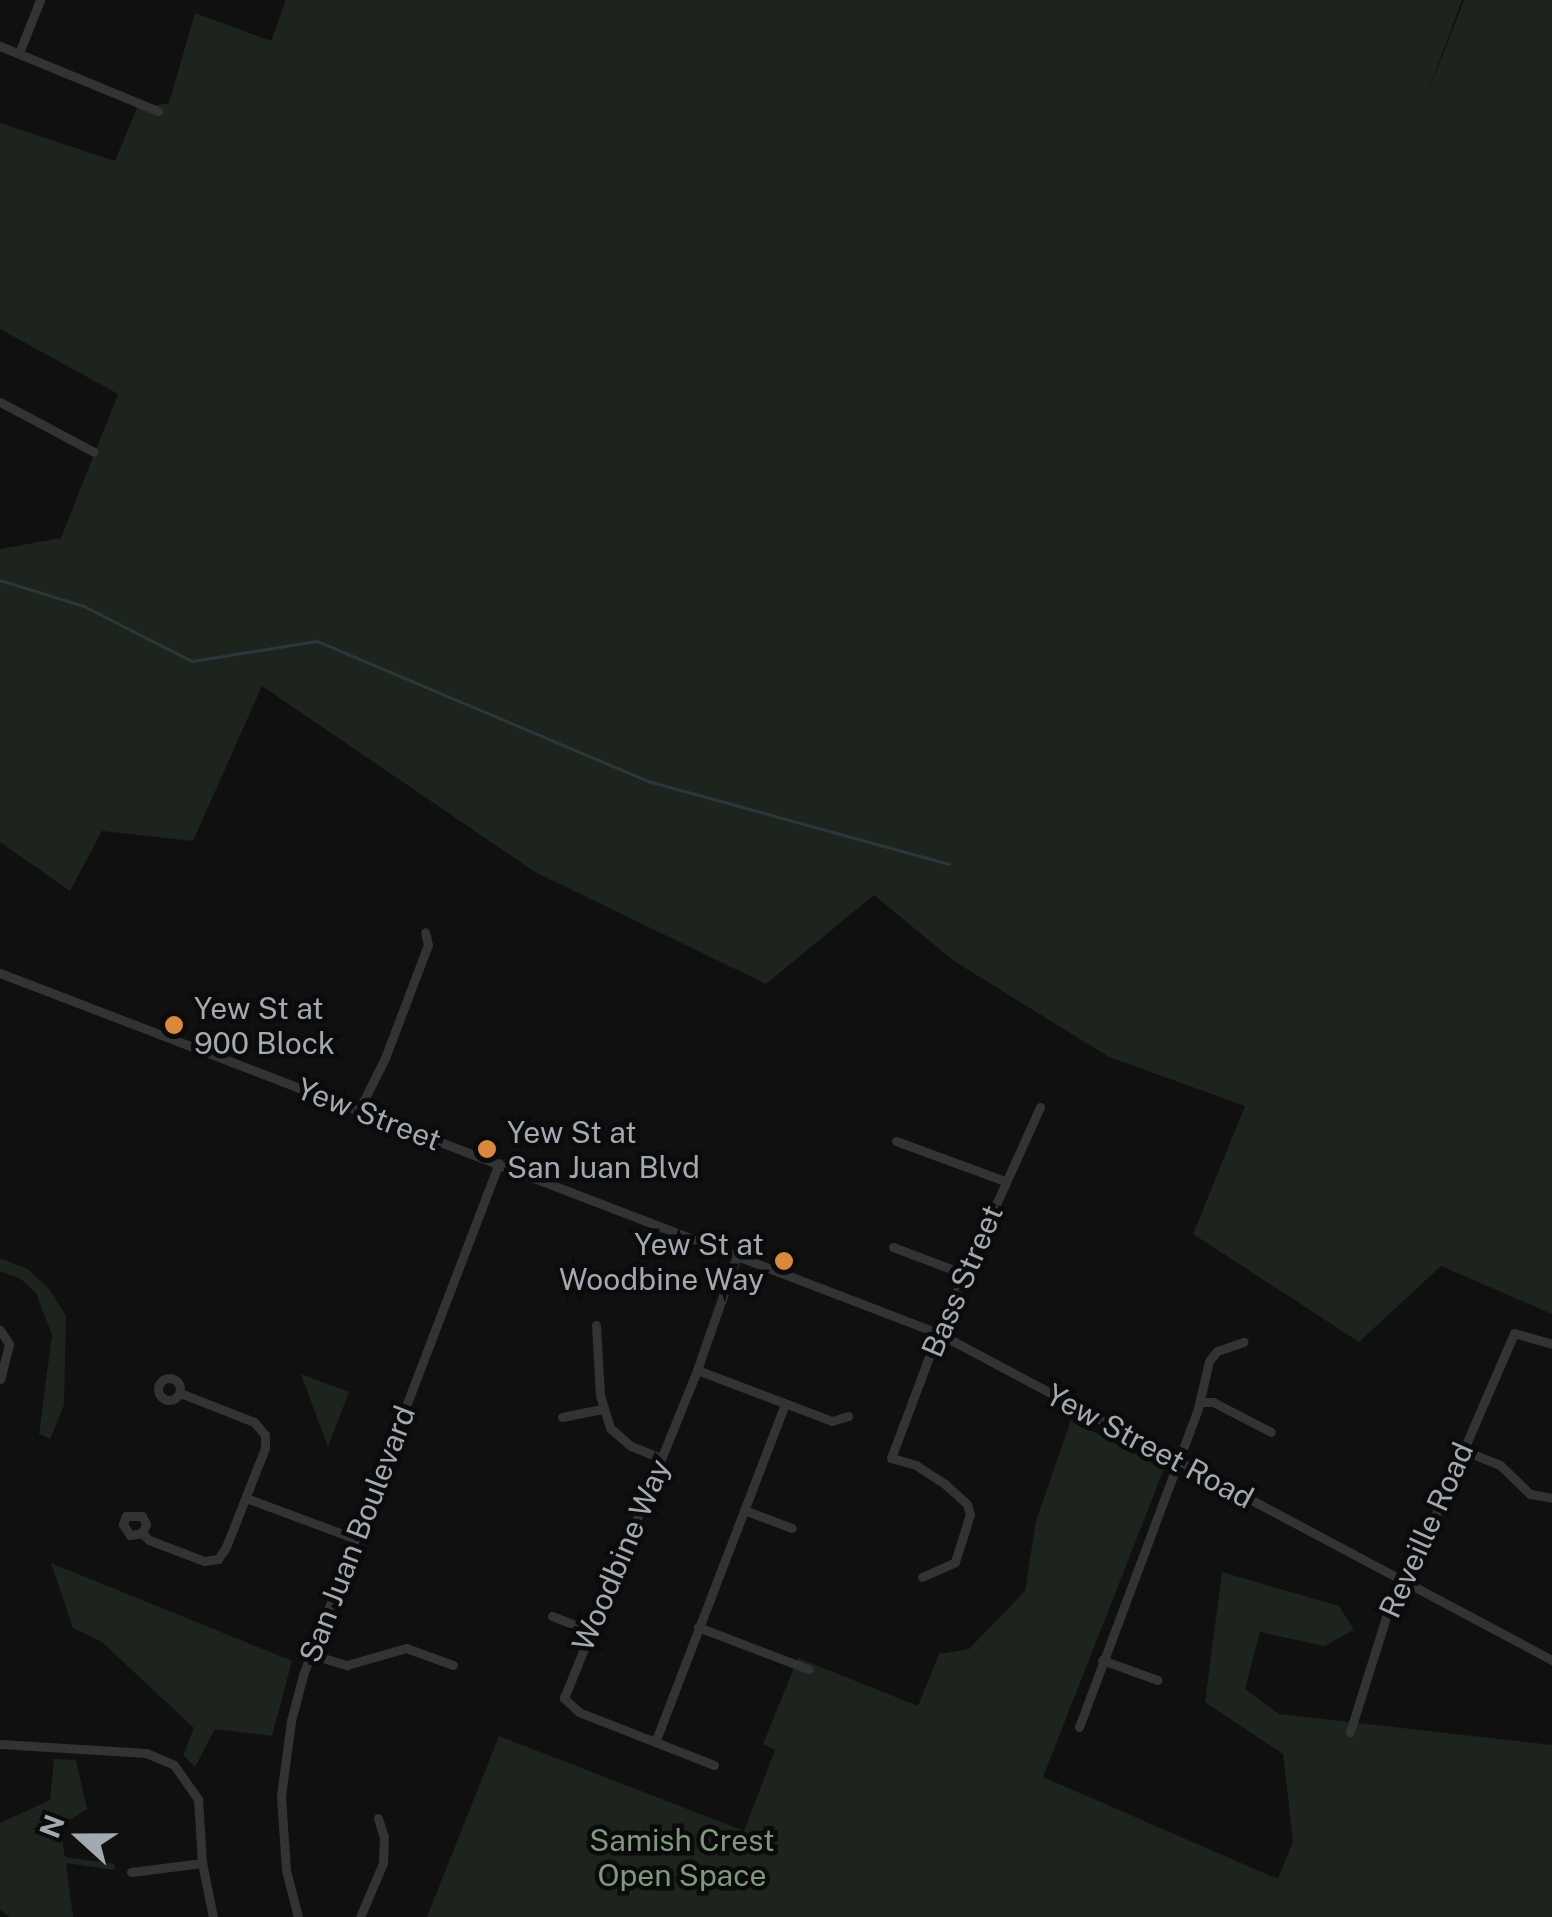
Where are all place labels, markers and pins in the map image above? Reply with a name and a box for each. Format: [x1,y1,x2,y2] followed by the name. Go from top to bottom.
[194,990,335,1060] place label: Yew St at 900 Block
[163,1014,185,1036] marker: Yew St at 900 Block
[507,1114,700,1184] place label: Yew St at San Juan Blvd
[476,1138,498,1160] marker: Yew St at San Juan Blvd
[558,1226,764,1296] place label: Yew St at Woodbine Way
[773,1250,795,1272] marker: Yew St at Woodbine Way

